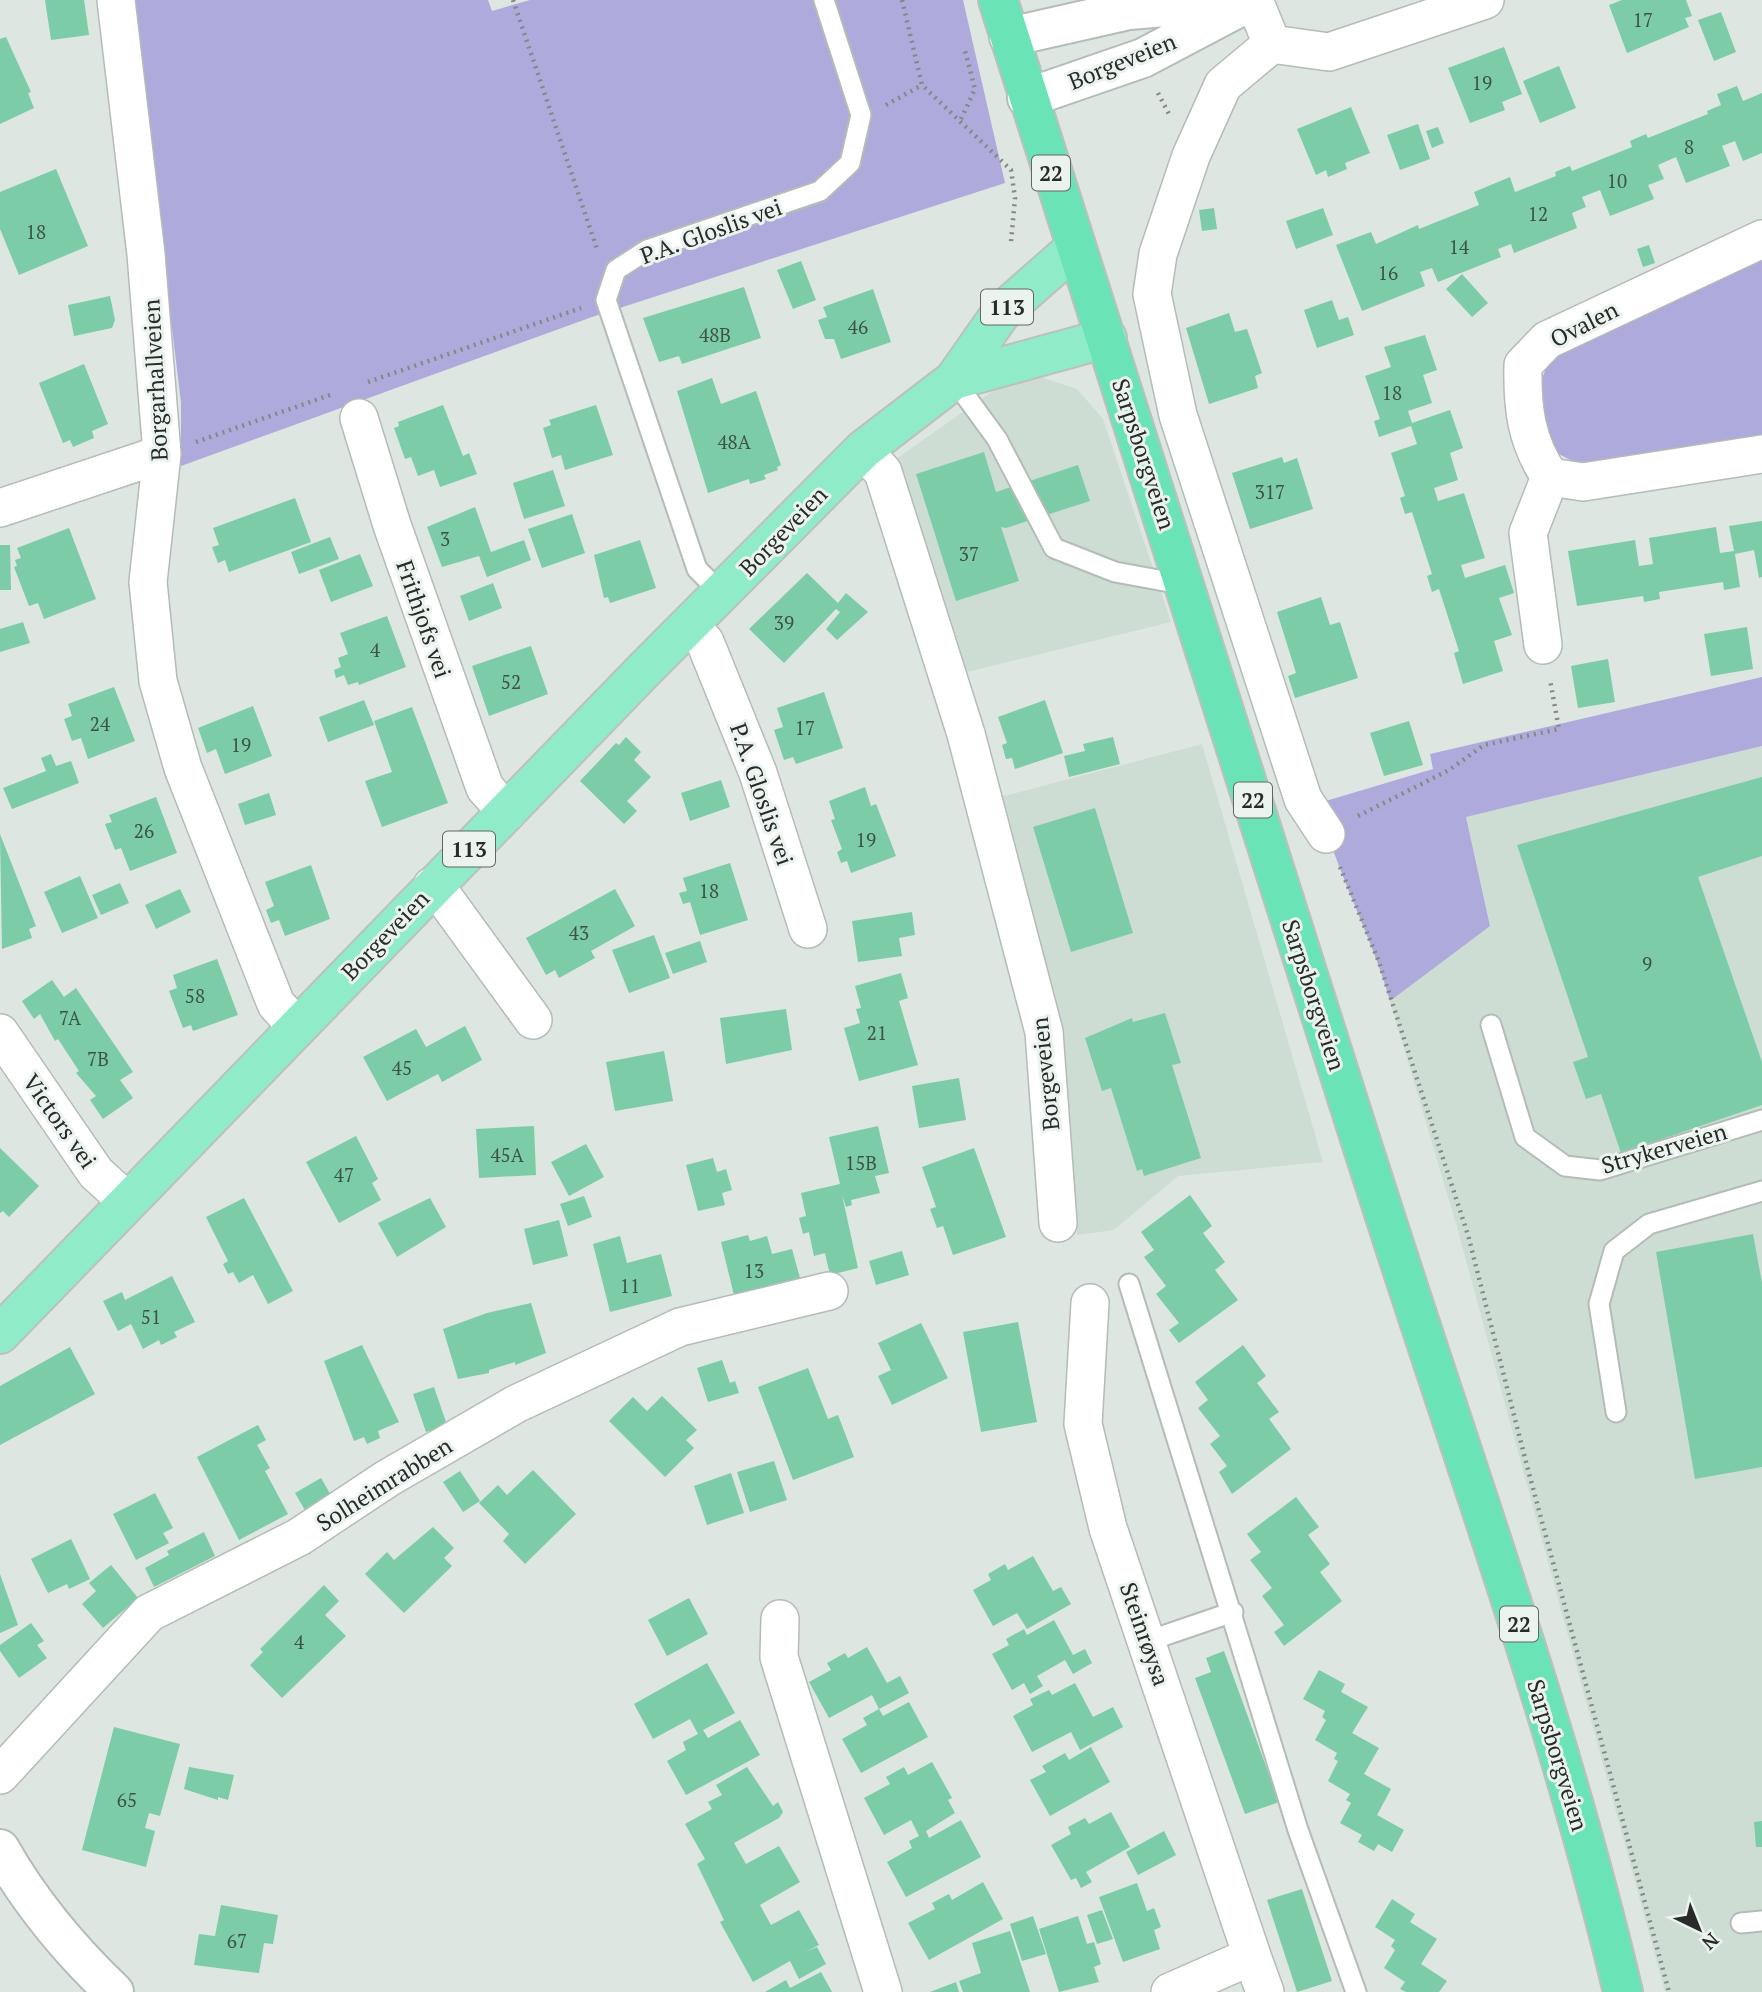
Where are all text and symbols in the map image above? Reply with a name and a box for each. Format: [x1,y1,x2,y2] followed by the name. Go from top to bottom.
[1633,7,1653,32] house number: 17
[1063,25,1181,97] street label: Borgeveien
[1472,70,1492,95] house number: 19
[1684,134,1694,159] house number: 8
[1032,156,1070,190] road number: 22
[1607,168,1627,193] house number: 10
[636,191,786,271] street label: P.A. Gloslis vei
[1528,201,1548,226] house number: 12
[26,219,46,244] house number: 18
[1449,234,1470,259] house number: 14
[1378,260,1398,285] house number: 16
[981,290,1033,324] road number: 113
[1545,294,1624,354] street label: Ovalen
[135,298,175,462] street label: Borgarhallveien
[848,314,868,339] house number: 46
[699,322,731,347] house number: 48B
[1105,375,1183,534] street label: Sarpsborgveien
[1382,380,1402,405] house number: 18
[717,429,751,454] house number: 48A
[732,479,834,583] street label: Borgeveien
[1255,479,1285,504] house number: 317
[440,526,450,551] house number: 3
[959,541,979,566] house number: 37
[389,556,459,682] street label: Frithjofs vei
[774,610,794,635] house number: 39
[370,637,381,662] house number: 4
[501,669,521,694] house number: 52
[90,711,111,736] house number: 24
[795,715,815,740] house number: 17
[723,719,801,869] street label: P.A. Gloslis vei
[231,732,251,757] house number: 19
[1234,782,1272,818] road number: 22
[134,818,154,843] house number: 26
[856,827,876,852] house number: 19
[443,832,495,866] road number: 113
[699,878,719,903] house number: 18
[334,883,436,987] street label: Borgeveien
[1275,916,1353,1075] street label: Sarpsborgveien
[569,920,589,945] house number: 43
[1642,951,1652,976] house number: 9
[185,983,205,1008] house number: 58
[59,1005,81,1030] house number: 7A
[1024,1015,1066,1132] street label: Borgeveien
[867,1020,887,1045] house number: 21
[87,1046,109,1071] house number: 7B
[392,1055,412,1080] house number: 45
[16,1068,104,1174] street label: Victors vei
[1598,1115,1731,1181] street label: Strykerveien
[490,1142,524,1167] house number: 45A
[845,1150,877,1175] house number: 15B
[334,1162,354,1187] house number: 47
[744,1258,764,1283] house number: 13
[620,1273,640,1298] house number: 11
[141,1304,161,1329] house number: 51
[310,1430,458,1538] street label: Solheimrabben
[1113,1578,1177,1690] street label: Steinrøysa
[1500,1606,1538,1642] road number: 22
[294,1629,305,1654] house number: 4
[1520,1675,1596,1835] street label: Sarpsborgveien
[117,1787,137,1812] house number: 65
[1664,1894,1734,1964] north arrow
[227,1928,247,1953] house number: 67
[1697,1928,1725,1956] text: N

